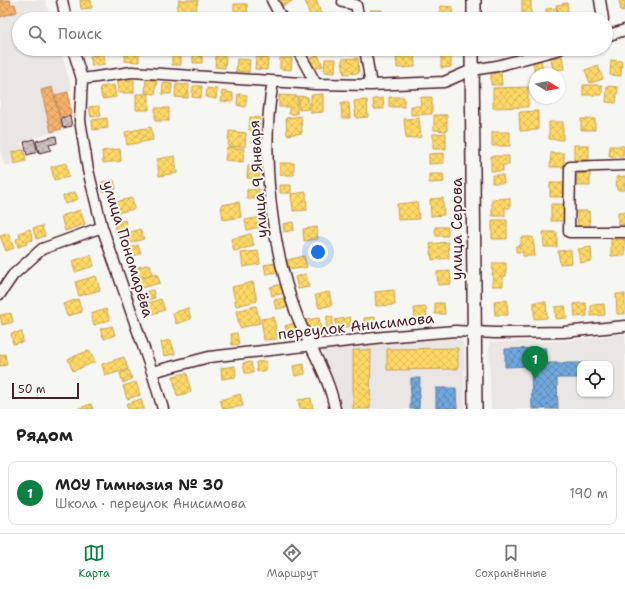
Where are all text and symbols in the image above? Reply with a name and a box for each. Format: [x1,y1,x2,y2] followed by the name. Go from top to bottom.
[12,12,613,56] search box
[26,23,48,45] icon: search
[58,24,102,44] text: Поиск
[529,68,565,104] north arrow
[244,119,272,239] street label: улица 9 Января
[447,177,467,280] street label: улица Серова
[98,178,159,321] street label: улица Пономарёва
[308,242,328,262] your location
[277,308,436,344] street label: переулок Анисимова
[522,346,548,379] pin: 1
[577,361,613,397] map controls
[577,361,613,397] button: locate
[12,381,79,400] scale bar
[18,382,46,397] text: 50 m
[16,424,73,446] text: Рядом
[55,475,223,495] text: МОУ Гимназия № 30
[27,485,33,502] text: 1
[569,485,608,502] text: 190 m
[55,495,246,512] text: Школа · переулок Анисимова
[78,542,110,581] tab: Карта
[267,542,318,581] tab: Маршрут
[475,542,547,581] tab: Сохранённые

